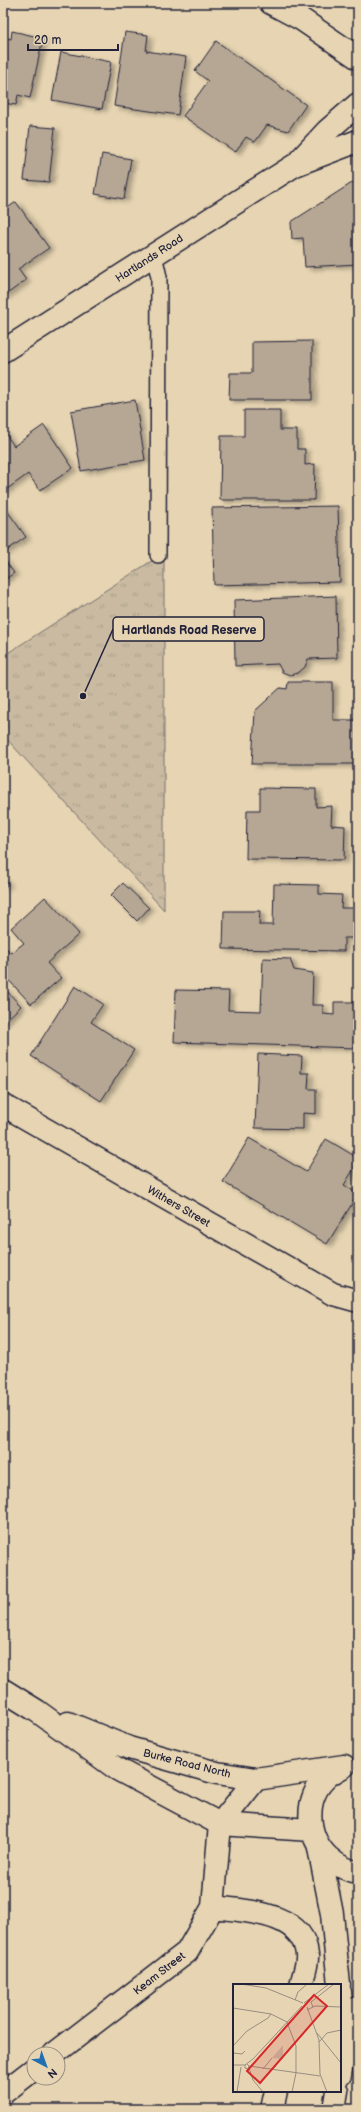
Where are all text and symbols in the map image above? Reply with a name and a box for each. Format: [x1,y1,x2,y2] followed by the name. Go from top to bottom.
[28,26,118,52] scale bar
[34,33,61,48] text: 20 m
[113,232,185,285] street label: Hartlands Road
[113,617,264,641] callout: Hartlands Road Reserve
[122,623,256,638] text: Hartlands Road Reserve
[145,1183,213,1230] street label: Withers Street
[142,1746,232,1781] street label: Burke Road North
[131,1949,188,1998] street label: Keam Street
[233,1984,341,2092] inset map
[26,2046,66,2086] north arrow
[45,2066,60,2081] text: N

